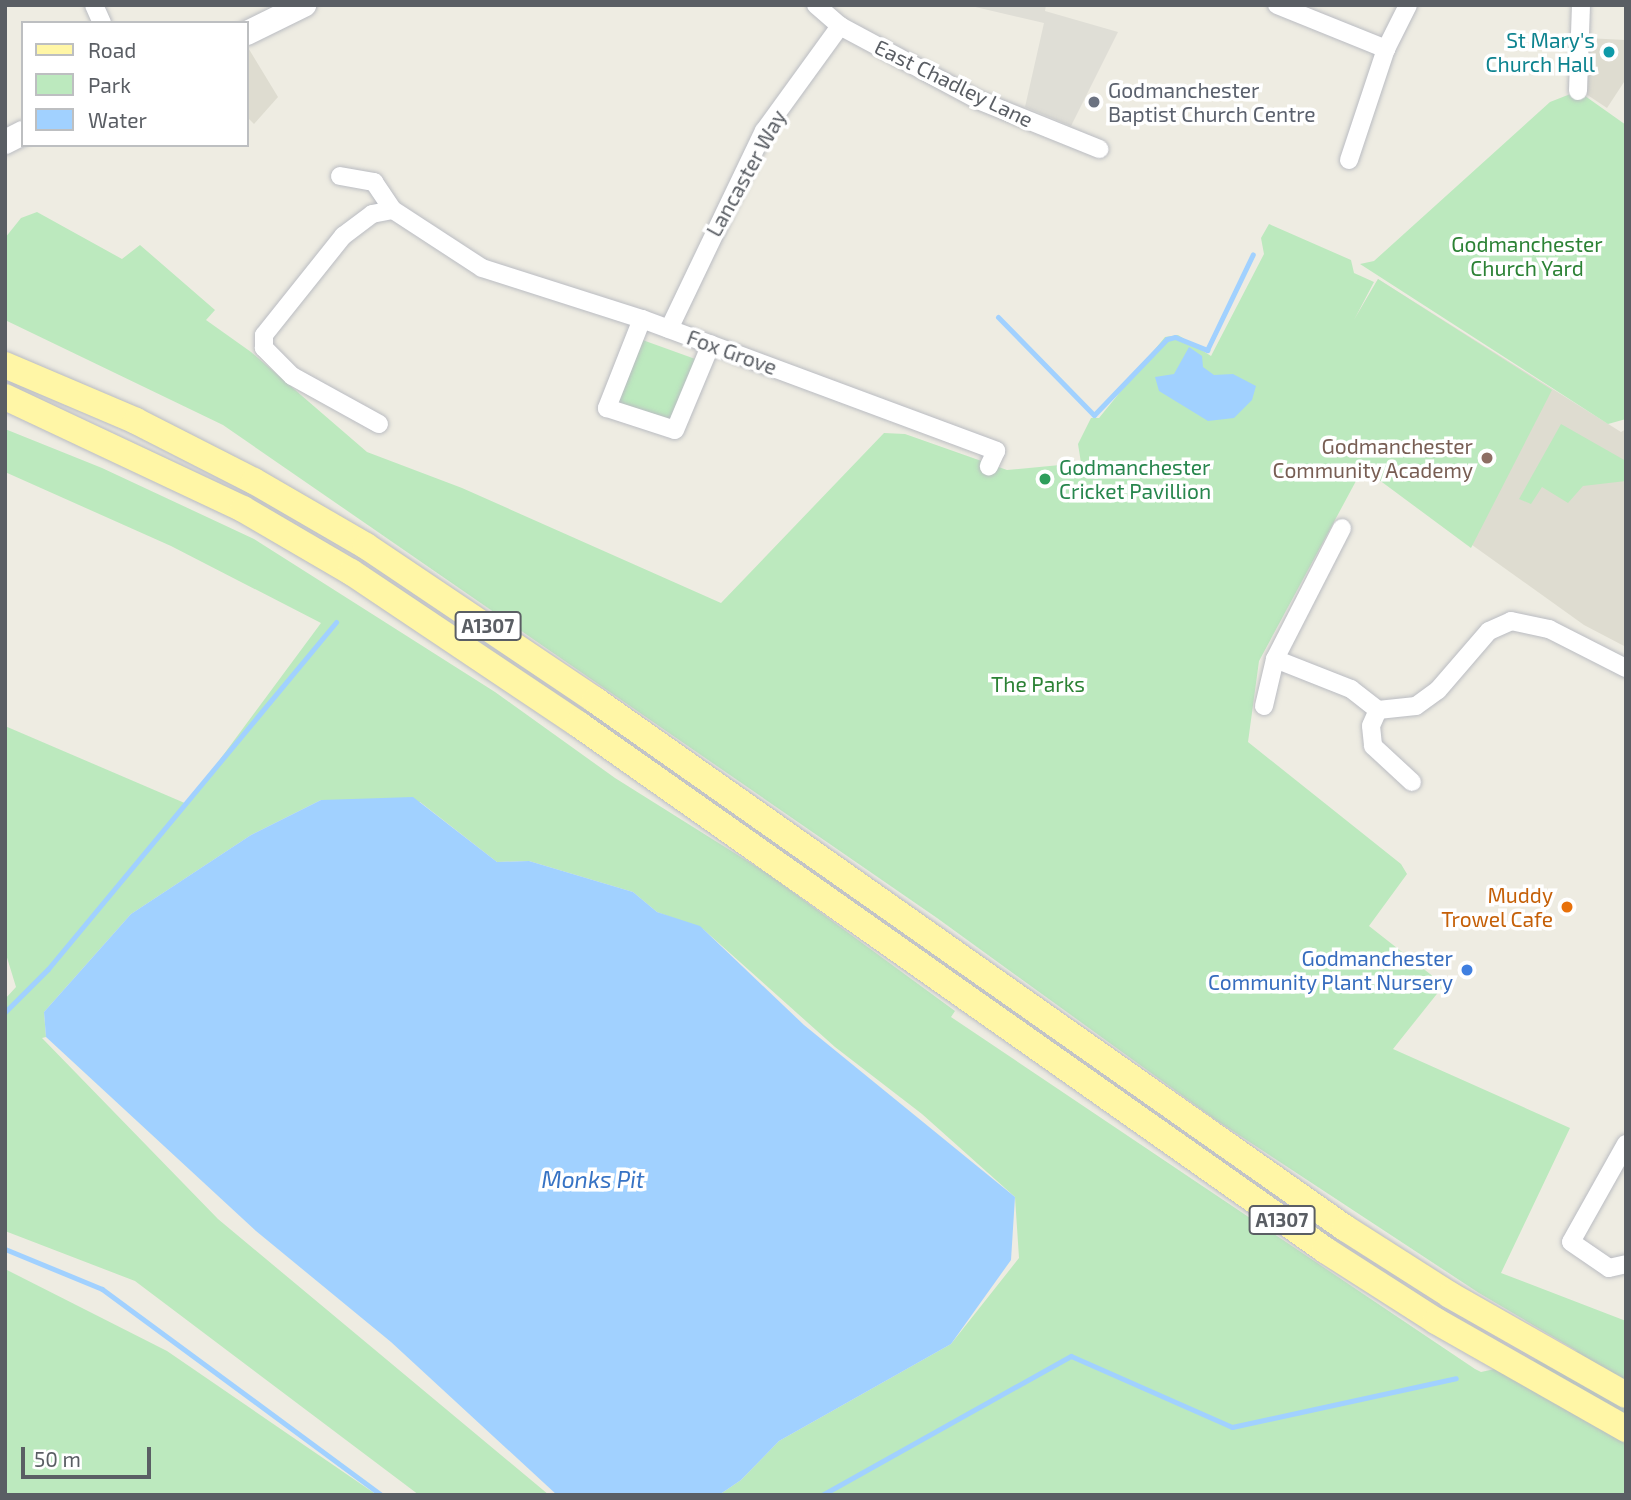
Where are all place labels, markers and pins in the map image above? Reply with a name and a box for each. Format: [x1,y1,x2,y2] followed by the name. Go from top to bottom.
[1486,27,1595,77] place label: St Mary's Church Hall
[1601,44,1617,60] marker: St Mary's Church Hall
[1108,77,1316,127] place label: Godmanchester Baptist Church Centre
[1086,94,1102,110] marker: Godmanchester Baptist Church Centre
[1271,433,1473,483] place label: Godmanchester Community Academy
[1479,450,1495,466] marker: Godmanchester Community Academy
[1059,454,1211,504] place label: Godmanchester Cricket Pavillion
[1037,471,1053,487] marker: Godmanchester Cricket Pavillion
[1441,882,1553,932] place label: Muddy Trowel Cafe
[1559,899,1575,915] marker: Muddy Trowel Cafe
[1207,945,1453,995] place label: Godmanchester Community Plant Nursery
[1459,962,1475,978] marker: Godmanchester Community Plant Nursery

